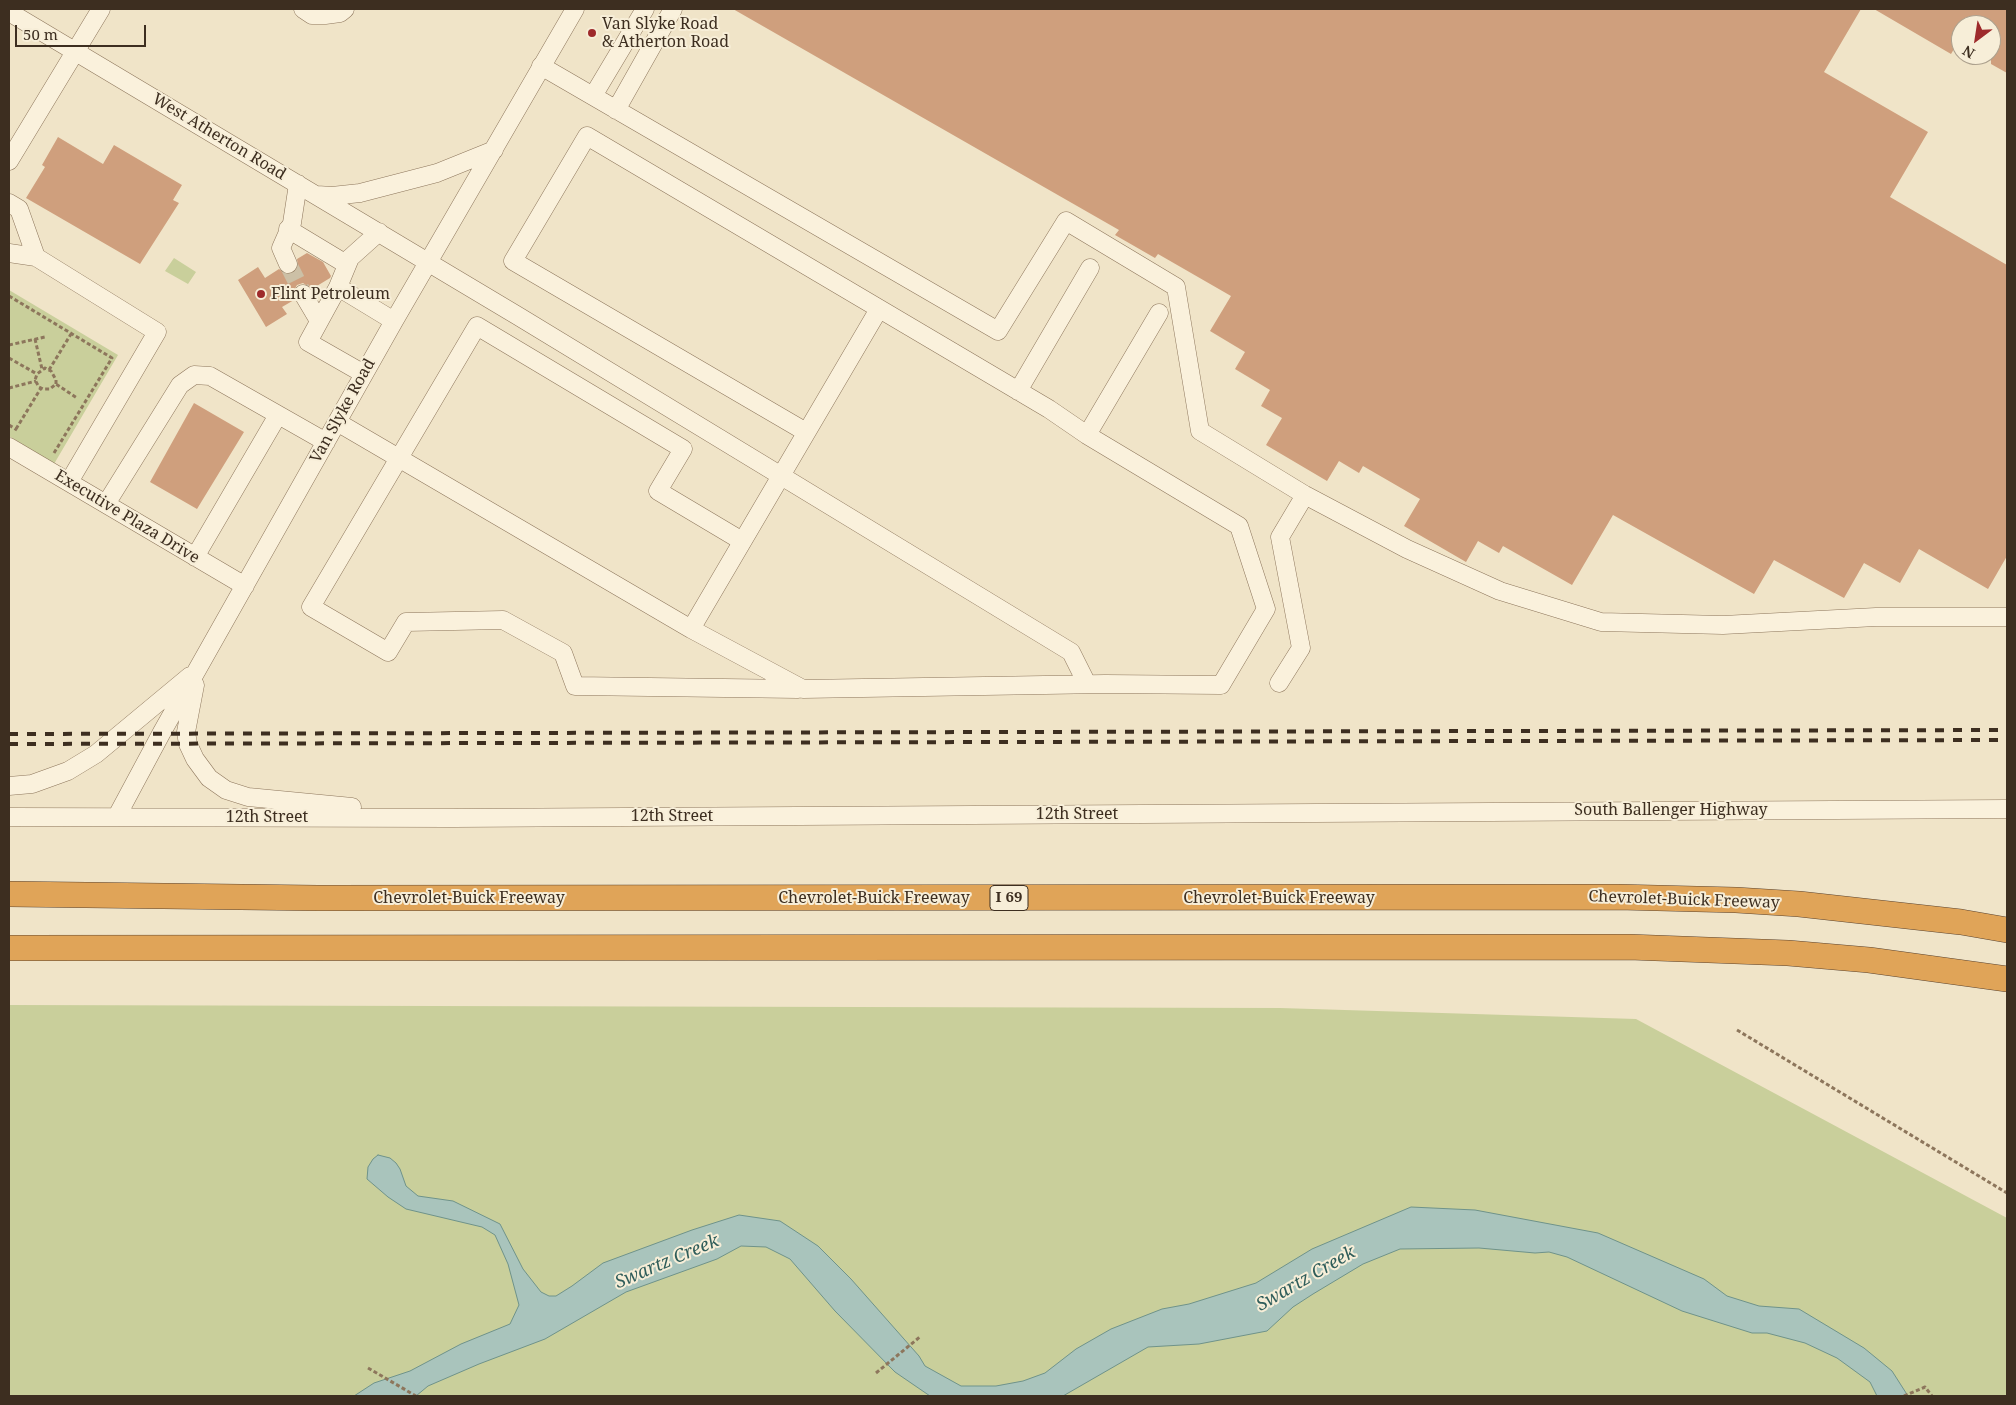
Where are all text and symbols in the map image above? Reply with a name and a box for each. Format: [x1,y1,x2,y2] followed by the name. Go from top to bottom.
[602,14,729,52] place label: Van Slyke Road & Atherton Road
[18,15,149,47] scale bar
[1951,15,2001,65] north arrow
[23,24,58,44] text: 50 m
[586,27,598,39] marker: Van Slyke Road & Atherton Road
[1959,41,1978,63] text: N
[149,90,289,184] street label: West Atherton Road
[271,284,390,304] place label: Flint Petroleum
[255,288,267,300] marker: Flint Petroleum
[306,355,380,467] street label: Van Slyke Road
[51,466,203,568] street label: Executive Plaza Drive
[1574,800,1768,820] street label: South Ballenger Highway
[1036,804,1118,824] street label: 12th Street
[631,806,713,826] street label: 12th Street
[226,807,308,827] street label: 12th Street
[990,886,1028,910] road number: I 69
[1588,887,1780,913] street label: Chevrolet-Buick Freeway
[373,888,565,908] street label: Chevrolet-Buick Freeway
[778,888,970,908] street label: Chevrolet-Buick Freeway
[1183,888,1375,908] street label: Chevrolet-Buick Freeway
[612,1230,722,1294] water label: Swartz Creek
[1253,1242,1359,1316] water label: Swartz Creek

